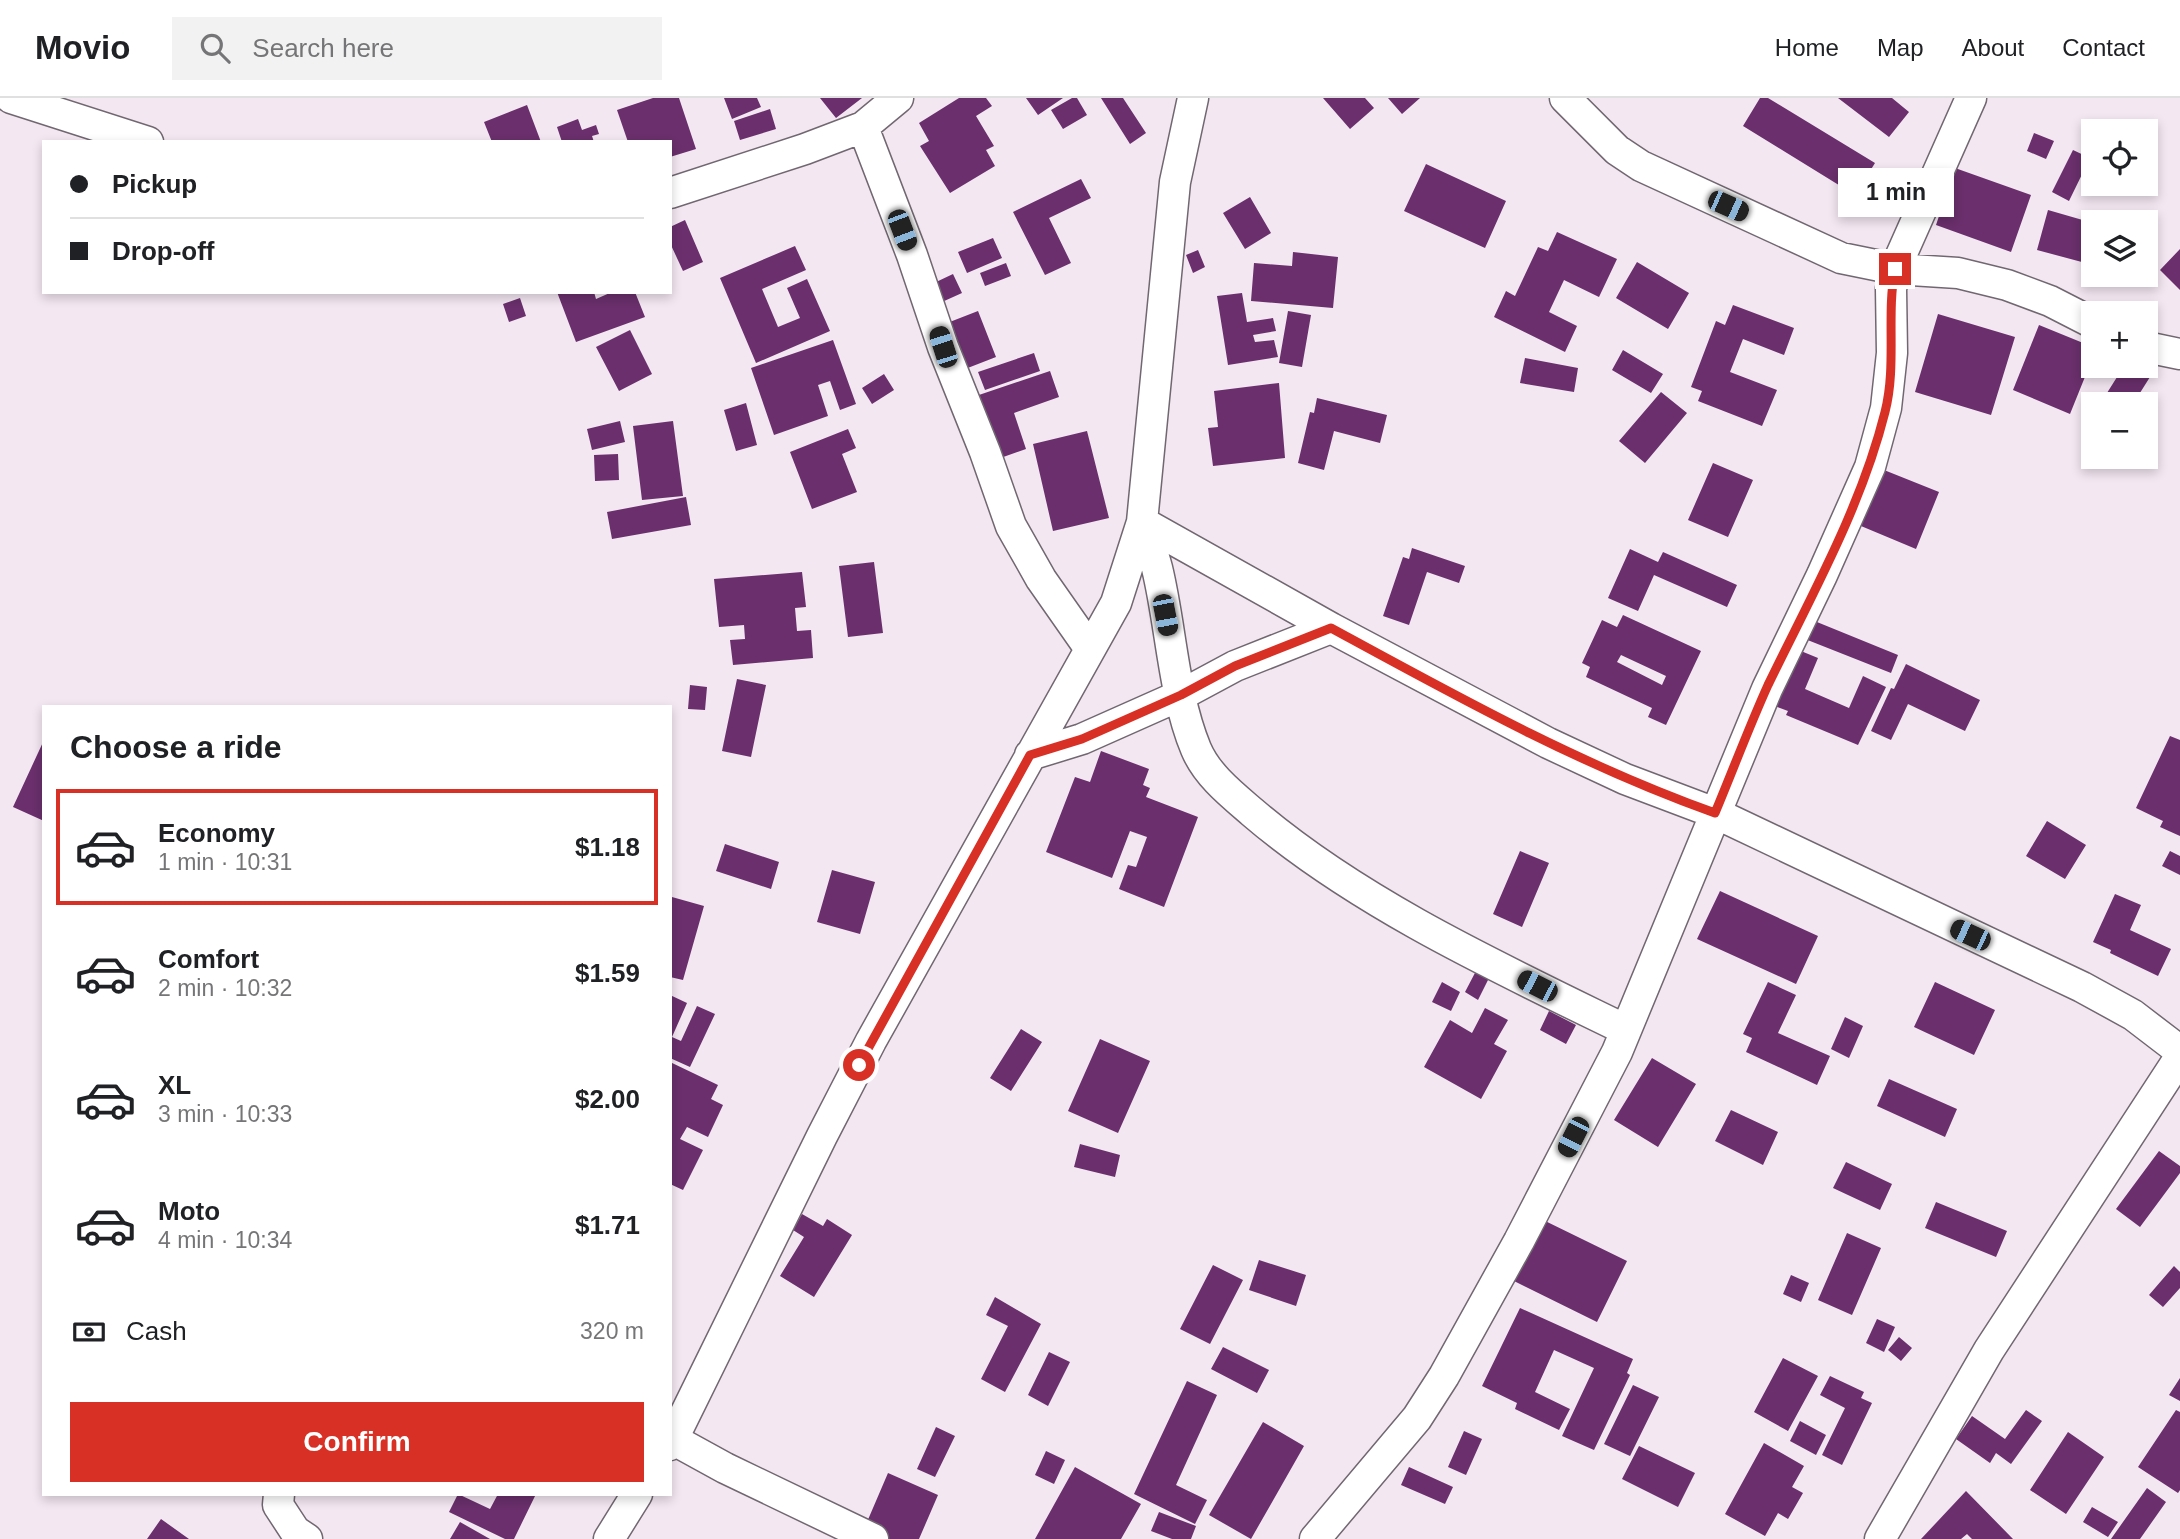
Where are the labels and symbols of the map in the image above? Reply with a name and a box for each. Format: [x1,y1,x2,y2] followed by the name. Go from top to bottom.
[1837,167,1953,216] callout: 1 min
[1705,188,1752,224] car
[885,207,920,253] car
[1879,253,1911,285] route end
[927,324,960,370] car
[1151,592,1180,638] car
[1947,917,1994,953] car
[1514,967,1561,1005] car
[843,1049,875,1081] route start
[1555,1114,1592,1160] car

